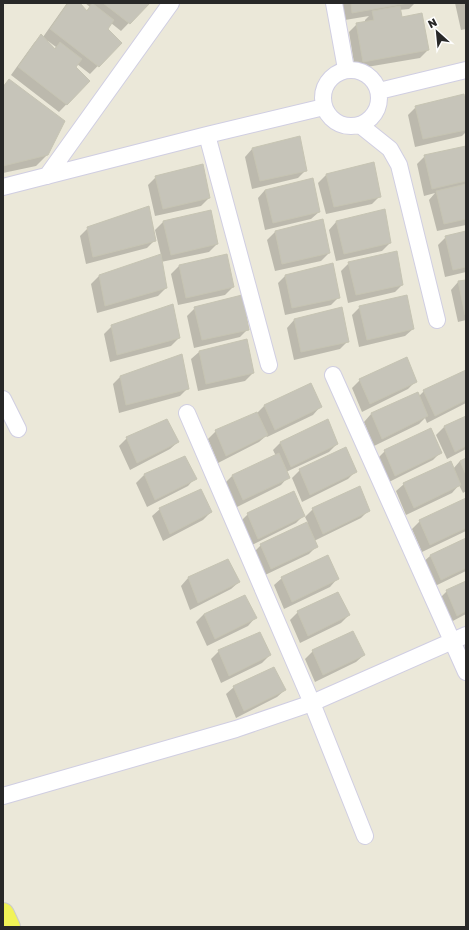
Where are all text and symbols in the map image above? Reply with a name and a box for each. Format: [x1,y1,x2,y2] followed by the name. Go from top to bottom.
[417,12,457,52] north arrow
[426,15,439,30] text: N

